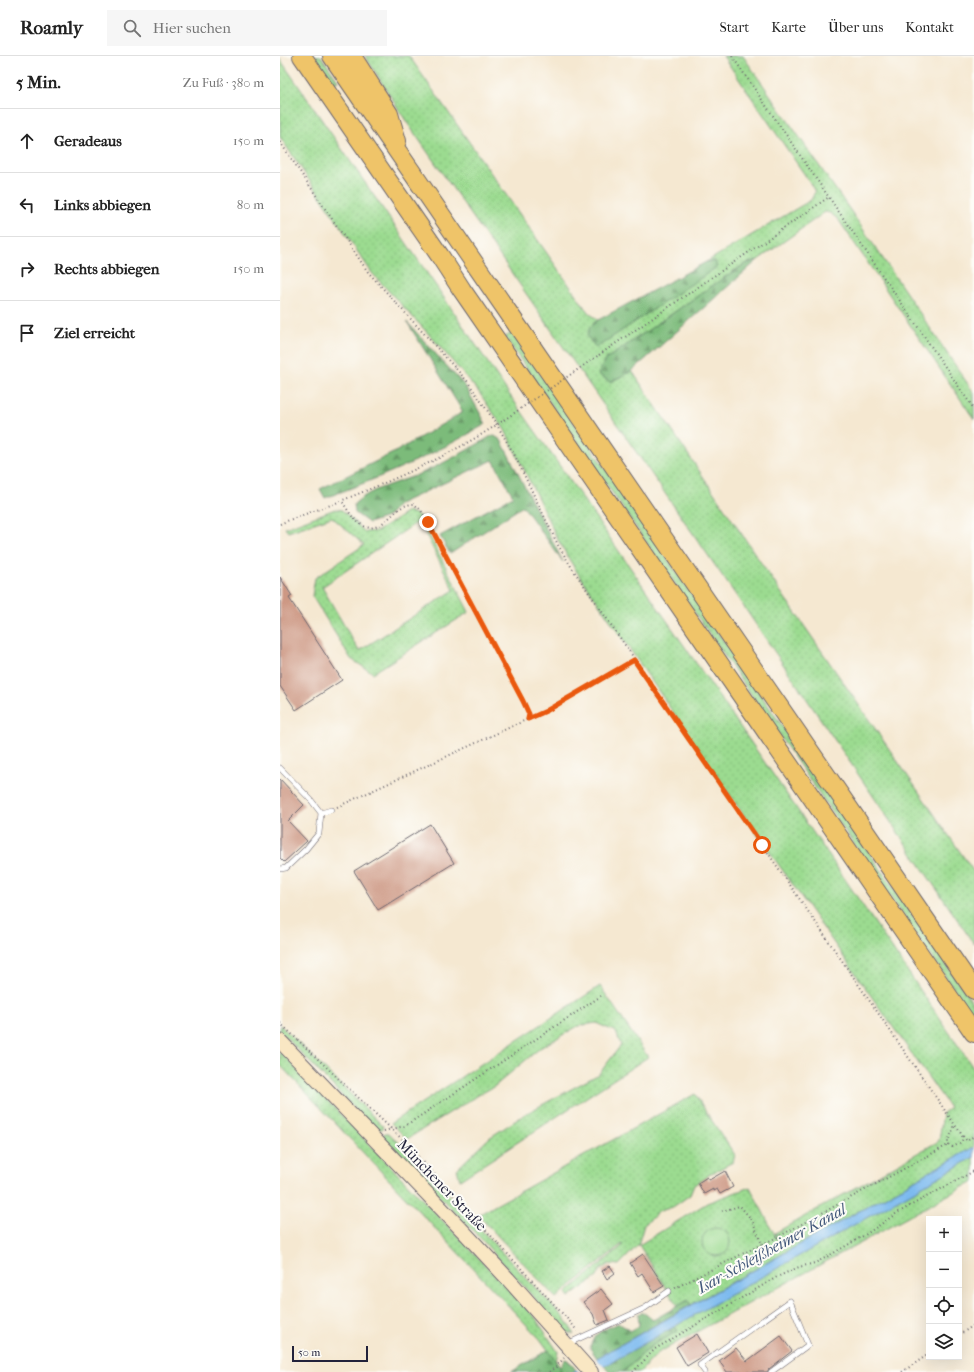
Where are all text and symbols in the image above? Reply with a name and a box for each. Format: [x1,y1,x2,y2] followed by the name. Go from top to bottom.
[107,10,387,46] search box
[20,17,83,39] text: Roamly
[121,17,143,39] icon: search
[153,19,231,37] text: Hier suchen
[720,19,749,36] text: Start
[771,19,806,36] text: Karte
[828,19,883,36] text: Über uns
[905,19,954,36] text: Kontakt
[16,72,61,92] text: 5 Min.
[183,75,264,90] text: Zu Fuß · 380 m
[16,130,38,152] icon: ahead
[54,132,122,150] text: Geradeaus
[233,133,264,148] text: 150 m
[16,194,38,216] icon: left
[54,196,151,214] text: Links abbiegen
[237,197,264,212] text: 80 m
[16,258,38,280] icon: right
[54,260,159,278] text: Rechts abbiegen
[233,261,264,276] text: 150 m
[16,322,38,344] icon: arrive
[54,324,135,342] text: Ziel erreicht
[419,513,437,531] route end
[753,836,771,854] route start
[394,1135,491,1235] street label: Münchener Straße
[693,1199,851,1298] water label: Isar-Schleißheimer Kanal
[926,1216,962,1360] map controls
[926,1216,962,1252] button: +
[926,1252,962,1288] button: −
[926,1288,962,1324] button: locate
[926,1324,962,1360] button: layers
[292,1344,368,1363] scale bar
[298,1346,320,1359] text: 50 m

